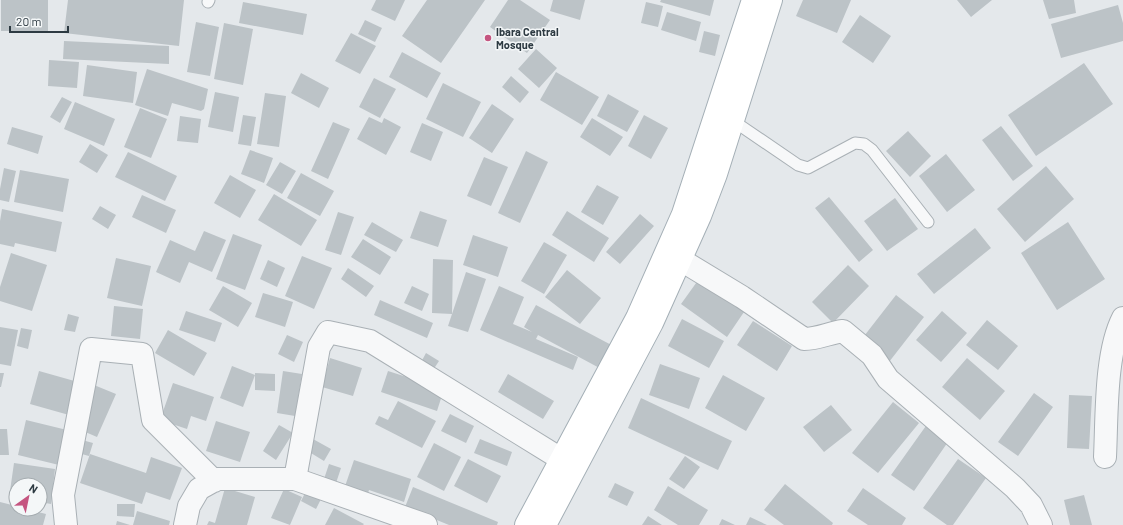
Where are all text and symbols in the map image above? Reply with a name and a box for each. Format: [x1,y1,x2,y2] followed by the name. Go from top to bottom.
[10,8,68,34] scale bar
[16,14,42,28] text: 20 m
[496,25,559,51] place label: Ibara Central Mosque
[483,33,493,43] marker: Ibara Central Mosque
[8,477,48,517] north arrow
[27,481,40,496] text: N

